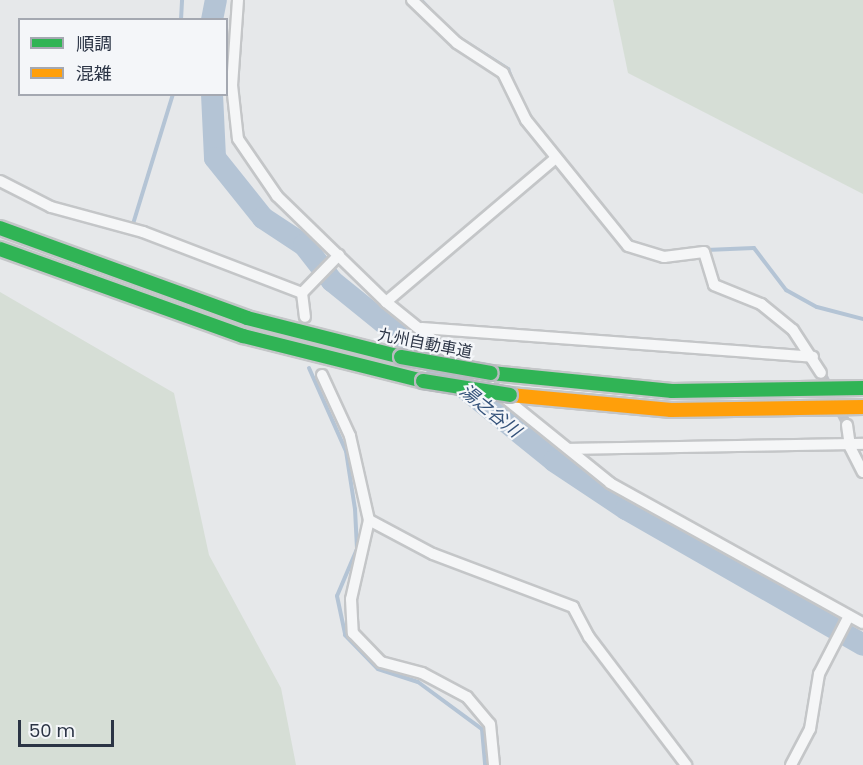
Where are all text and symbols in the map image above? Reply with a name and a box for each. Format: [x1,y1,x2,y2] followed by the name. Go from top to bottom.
[18,18,228,96] legend
[76,31,112,56] text: 順調
[76,61,112,86] text: 混雑
[376,325,474,363] street label: 九州自動車道
[455,380,525,442] water label: 湯之谷川
[21,708,117,746] scale bar
[29,718,75,743] text: 50 m

